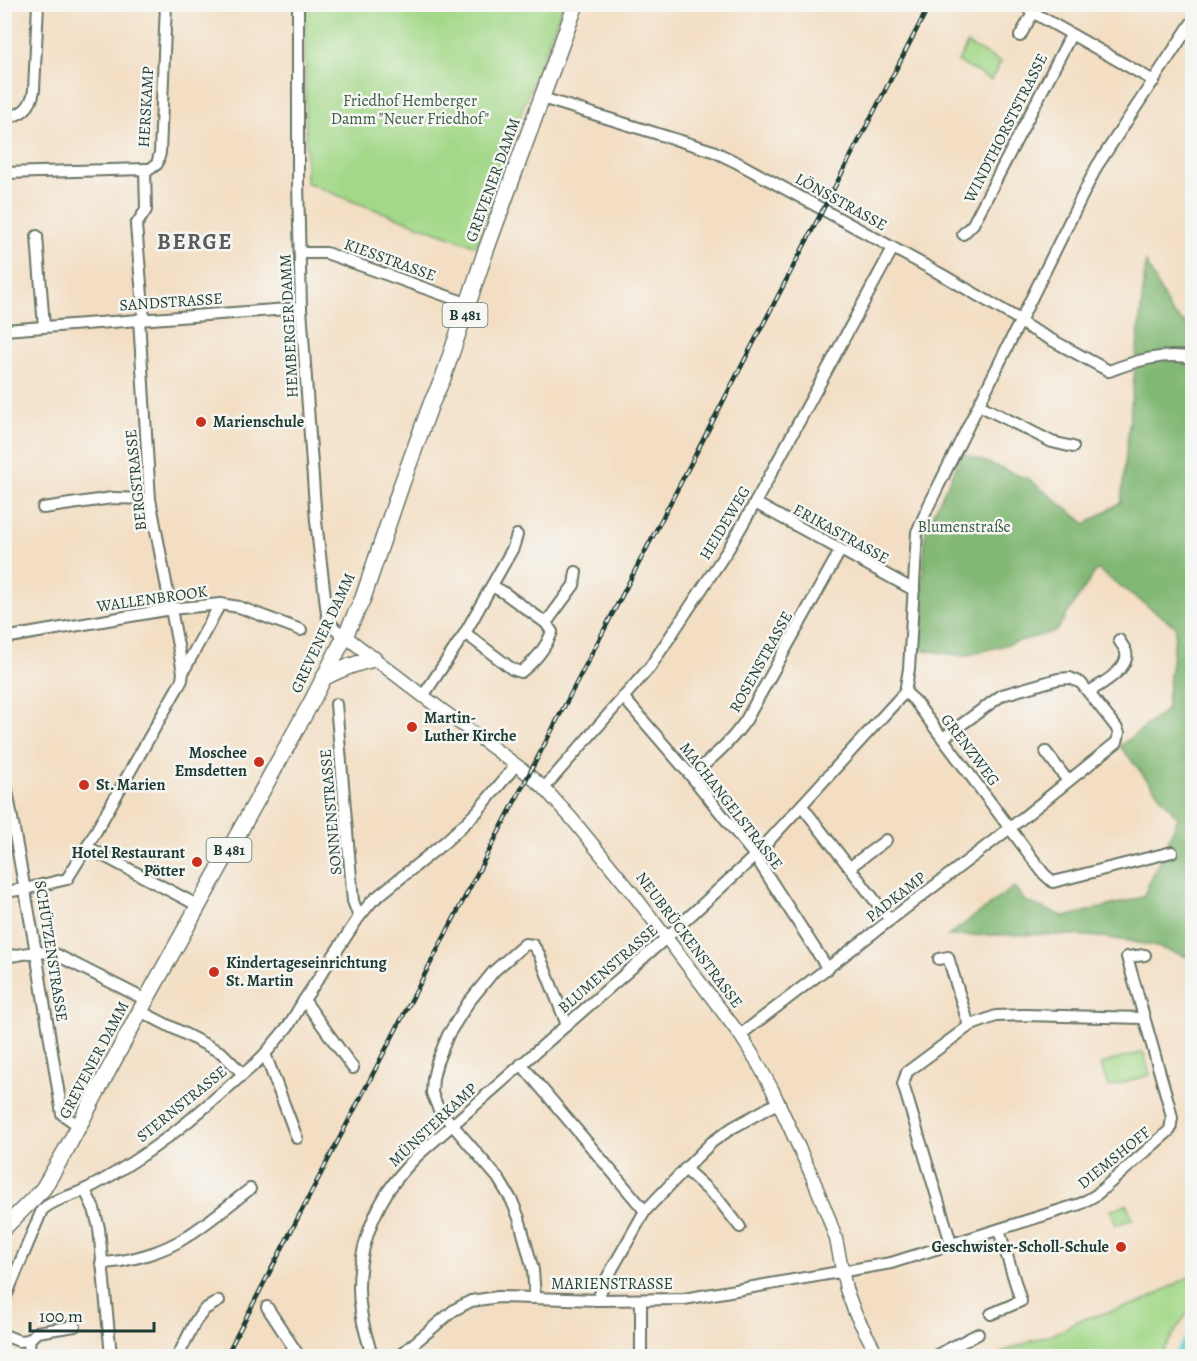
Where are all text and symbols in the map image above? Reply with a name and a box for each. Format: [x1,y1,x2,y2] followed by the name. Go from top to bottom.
[958,50,1053,207] street label: WINDTHORSTSTRASSE
[133,66,159,148] street label: HERSKAMP
[331,90,490,130] park label: Friedhof Hemberger Damm "Neuer Friedhof"
[460,115,526,245] street label: GREVENER DAMM
[791,168,891,236] street label: LÖNSSTRASSE
[157,227,233,257] district label: BERGE
[341,233,439,287] street label: KIESSTRASSE
[274,253,304,399] street label: HEMBERGER DAMM
[119,287,223,317] street label: SANDSTRASSE
[442,303,488,327] road number: B 481
[213,411,304,433] place label: Marienschule
[194,415,208,429] marker: Marienschule
[120,428,152,532] street label: BERGSTRASSE
[694,482,756,564] street label: HEIDEWEG
[789,498,893,570] street label: ERIKASTRASSE
[917,516,1011,538] park label: Blumenstraße
[285,569,361,697] street label: GREVENER DAMM
[94,580,209,618] street label: WALLENBROOK
[724,607,798,717] street label: ROSENSTRASSE
[424,707,516,747] place label: Martin- Luther Kirche
[936,709,1004,791] street label: GRENZWEG
[405,720,419,734] marker: Martin- Luther Kirche
[674,738,788,874] street label: MACHANGELSTRASSE
[175,742,247,782] place label: Moschee Emsdetten
[315,748,347,876] street label: SONNENSTRASSE
[252,755,266,769] marker: Moschee Emsdetten
[96,774,165,796] place label: St. Marien
[77,778,91,792] marker: St. Marien
[206,838,252,862] road number: B 481
[72,842,186,882] place label: Hotel Restaurant Pötter
[190,855,204,869] marker: Hotel Restaurant Pötter
[630,867,748,1013] street label: NEUBRÜCKENSTRASSE
[861,867,931,927] street label: PADKAMP
[29,879,73,1023] street label: SCHÜTZENSTRASSE
[553,919,663,1019] street label: BLUMENSTRASSE
[226,952,388,992] place label: Kindertageseinrichtung St. Martin
[207,965,221,979] marker: Kindertageseinrichtung St. Martin
[54,997,134,1123] street label: GREVENER DAMM
[132,1061,232,1147] street label: STERNSTRASSE
[384,1078,482,1172] street label: MÜNSTERKAMP
[1073,1122,1155,1194] street label: DIEMSHOFF
[931,1236,1109,1258] place label: Geschwister-Scholl-Schule
[1114,1240,1128,1254] marker: Geschwister-Scholl-Schule
[551,1273,673,1295] street label: MARIENSTRASSE
[30,1295,154,1333] scale bar
[39,1304,83,1328] text: 100 m

